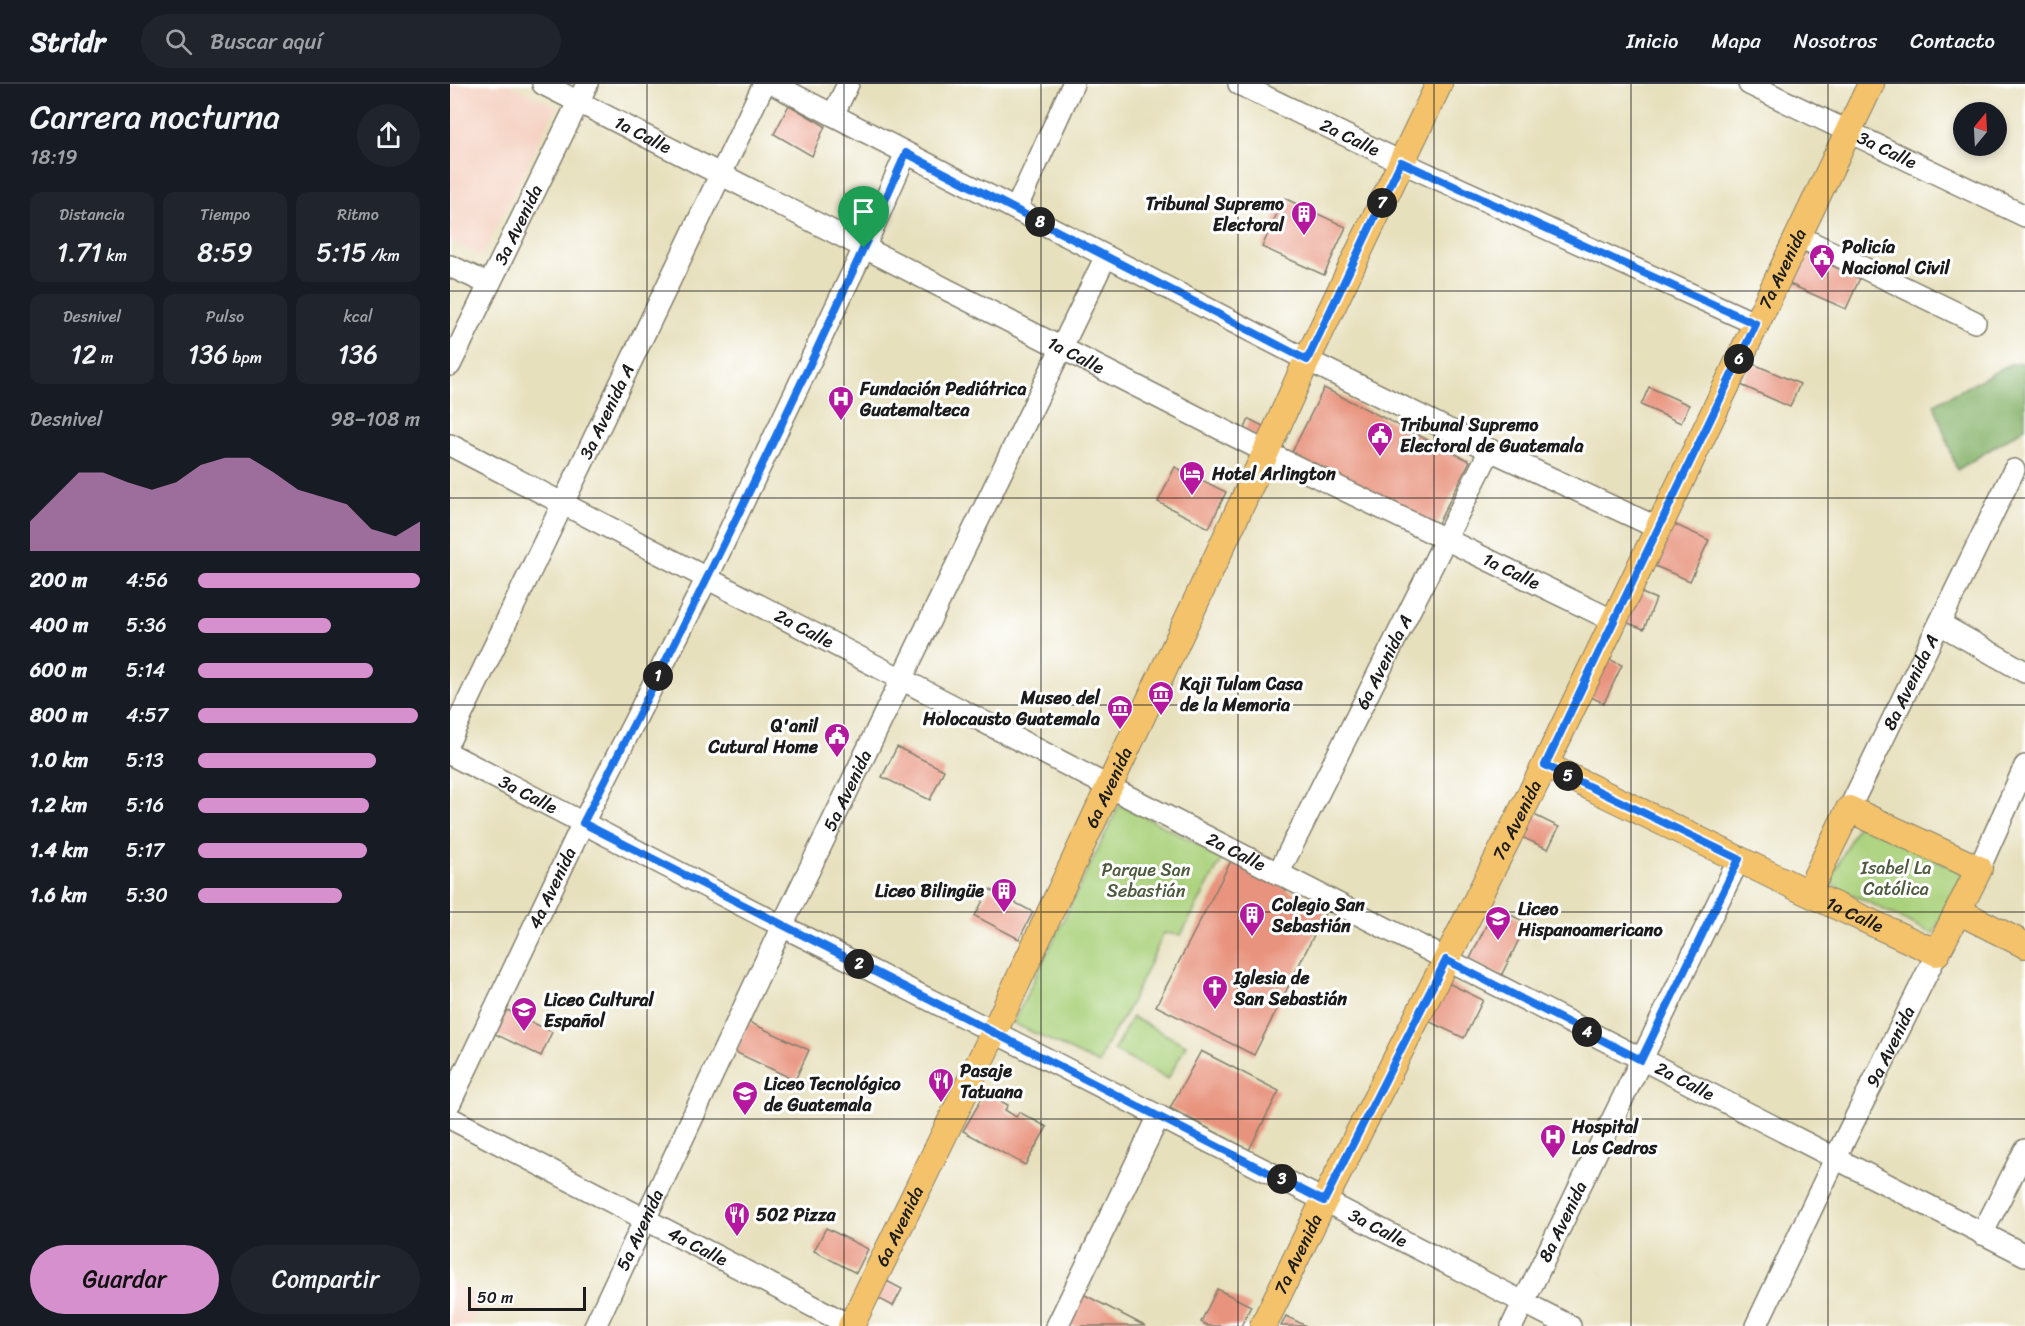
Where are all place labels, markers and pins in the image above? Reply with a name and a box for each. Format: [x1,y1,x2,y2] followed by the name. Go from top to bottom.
[838,186,889,248] pin
[1146,188,1285,241] place label: Tribunal Supremo Electoral
[1367,188,1397,218] pin: 7
[1289,199,1319,237] building icon: Tribunal Supremo Electoral
[1025,207,1055,237] pin: 8
[1841,231,1950,284] place label: Policía Nacional Civil
[1807,242,1837,280] public building icon: Policía Nacional Civil
[1724,344,1754,374] pin: 6
[859,373,1026,426] place label: Fundación Pediátrica Guatemalteca
[826,384,856,422] hospital icon: Fundación Pediátrica Guatemalteca
[1400,409,1584,462] place label: Tribunal Supremo Electoral de Guatemala
[1365,420,1395,458] public building icon: Tribunal Supremo Electoral de Guatemala
[1211,458,1336,490] place label: Hotel Arlington
[1177,459,1207,497] hotel icon: Hotel Arlington
[643,661,673,691] pin: 1
[1179,668,1304,721] place label: Kaji Tulam Casa de la Memoria
[1146,679,1176,717] museum icon: Kaji Tulam Casa de la Memoria
[922,682,1101,735] place label: Museo del Holocausto Guatemala
[1105,693,1135,731] museum icon: Museo del Holocausto Guatemala
[707,710,819,763] place label: Q'anil Cutural Home
[822,721,852,759] public building icon: Q'anil Cutural Home
[1553,761,1583,791] pin: 5
[875,875,984,907] place label: Liceo Bilingüe
[989,876,1019,914] building icon: Liceo Bilingüe
[1271,889,1365,942] place label: Colegio San Sebastián
[1517,893,1663,946] place label: Liceo Hispanoamericano
[1237,900,1267,938] building icon: Colegio San Sebastián
[1483,904,1513,942] school or university icon: Liceo Hispanoamericano
[844,949,874,979] pin: 2
[1233,962,1347,1015] place label: Iglesia de San Sebastián
[1200,973,1230,1011] church icon: Iglesia de San Sebastián
[544,984,654,1037] place label: Liceo Cultural Español
[509,995,539,1033] school or university icon: Liceo Cultural Español
[1572,1017,1602,1047] pin: 4
[960,1055,1023,1108] place label: Pasaje Tatuana
[926,1066,956,1104] restaurant icon: Pasaje Tatuana
[764,1068,902,1121] place label: Liceo Tecnológico de Guatemala
[730,1079,760,1117] school or university icon: Liceo Tecnológico de Guatemala
[1571,1111,1658,1164] place label: Hospital Los Cedros
[1538,1122,1568,1160] hospital icon: Hospital Los Cedros
[1267,1164,1297,1194] pin: 3
[756,1199,836,1231] place label: 502 Pizza
[722,1200,752,1238] restaurant icon: 502 Pizza

